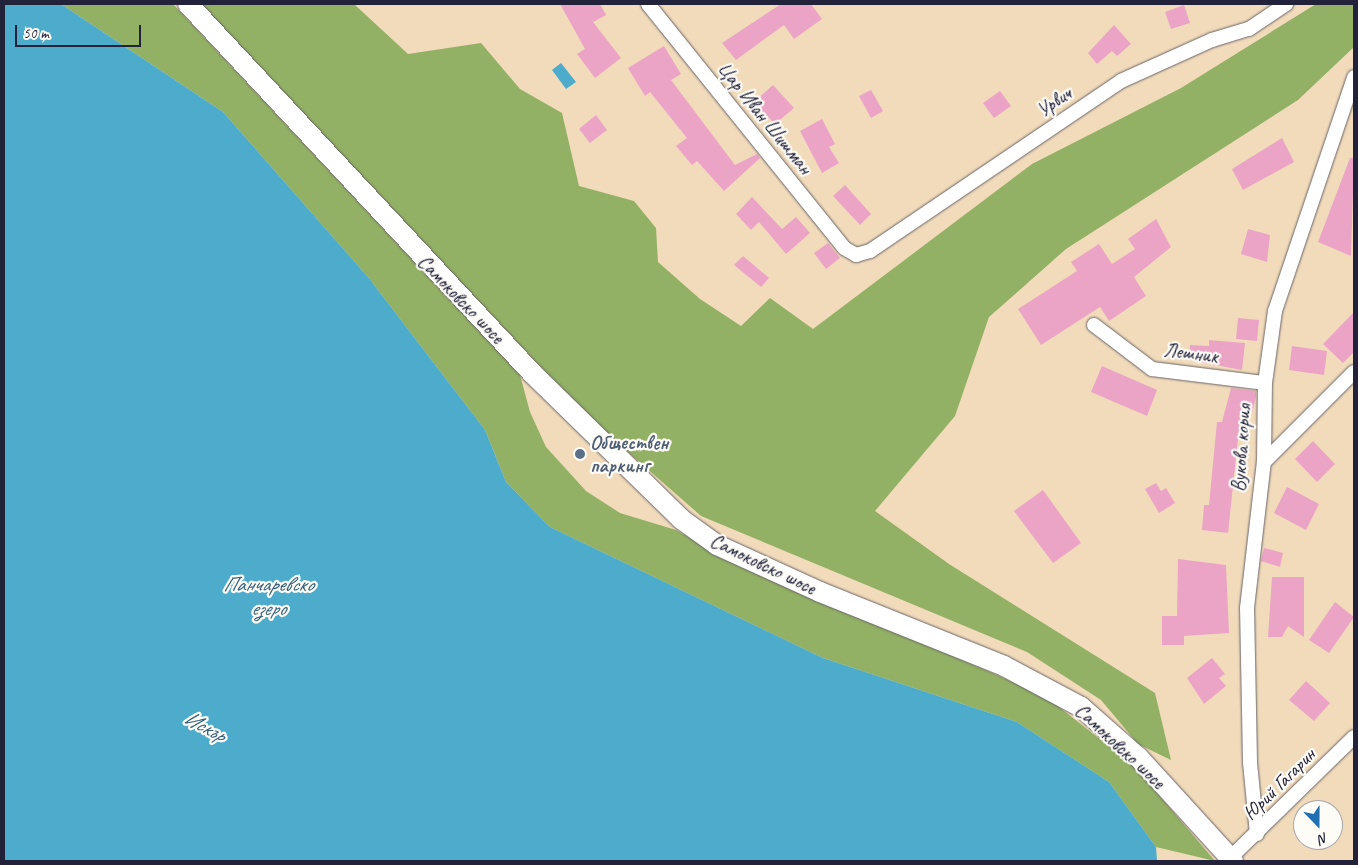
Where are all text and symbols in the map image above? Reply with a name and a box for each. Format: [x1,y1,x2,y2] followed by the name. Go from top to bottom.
[18,15,144,47] scale bar
[23,24,49,43] text: 50 m
[712,57,818,179] street label: Цар Иван Шишман
[1032,82,1076,122] street label: Урвич
[412,249,510,349] street label: Самоковско шосе
[1163,337,1219,369] street label: Лешник
[1226,403,1256,493] street label: Вукова кория
[590,430,668,477] place label: Обществен паркинг
[574,448,586,460] marker: Обществен паркинг
[706,528,820,600] street label: Самоковско шосе
[223,571,313,621] water label: Панчаревско езеро
[1070,698,1170,794] street label: Самоковско шосе
[180,705,230,747] water label: Искър
[1238,743,1320,825] street label: Юрий Гагарин
[1293,800,1343,850] north arrow
[1316,829,1331,848] text: N

